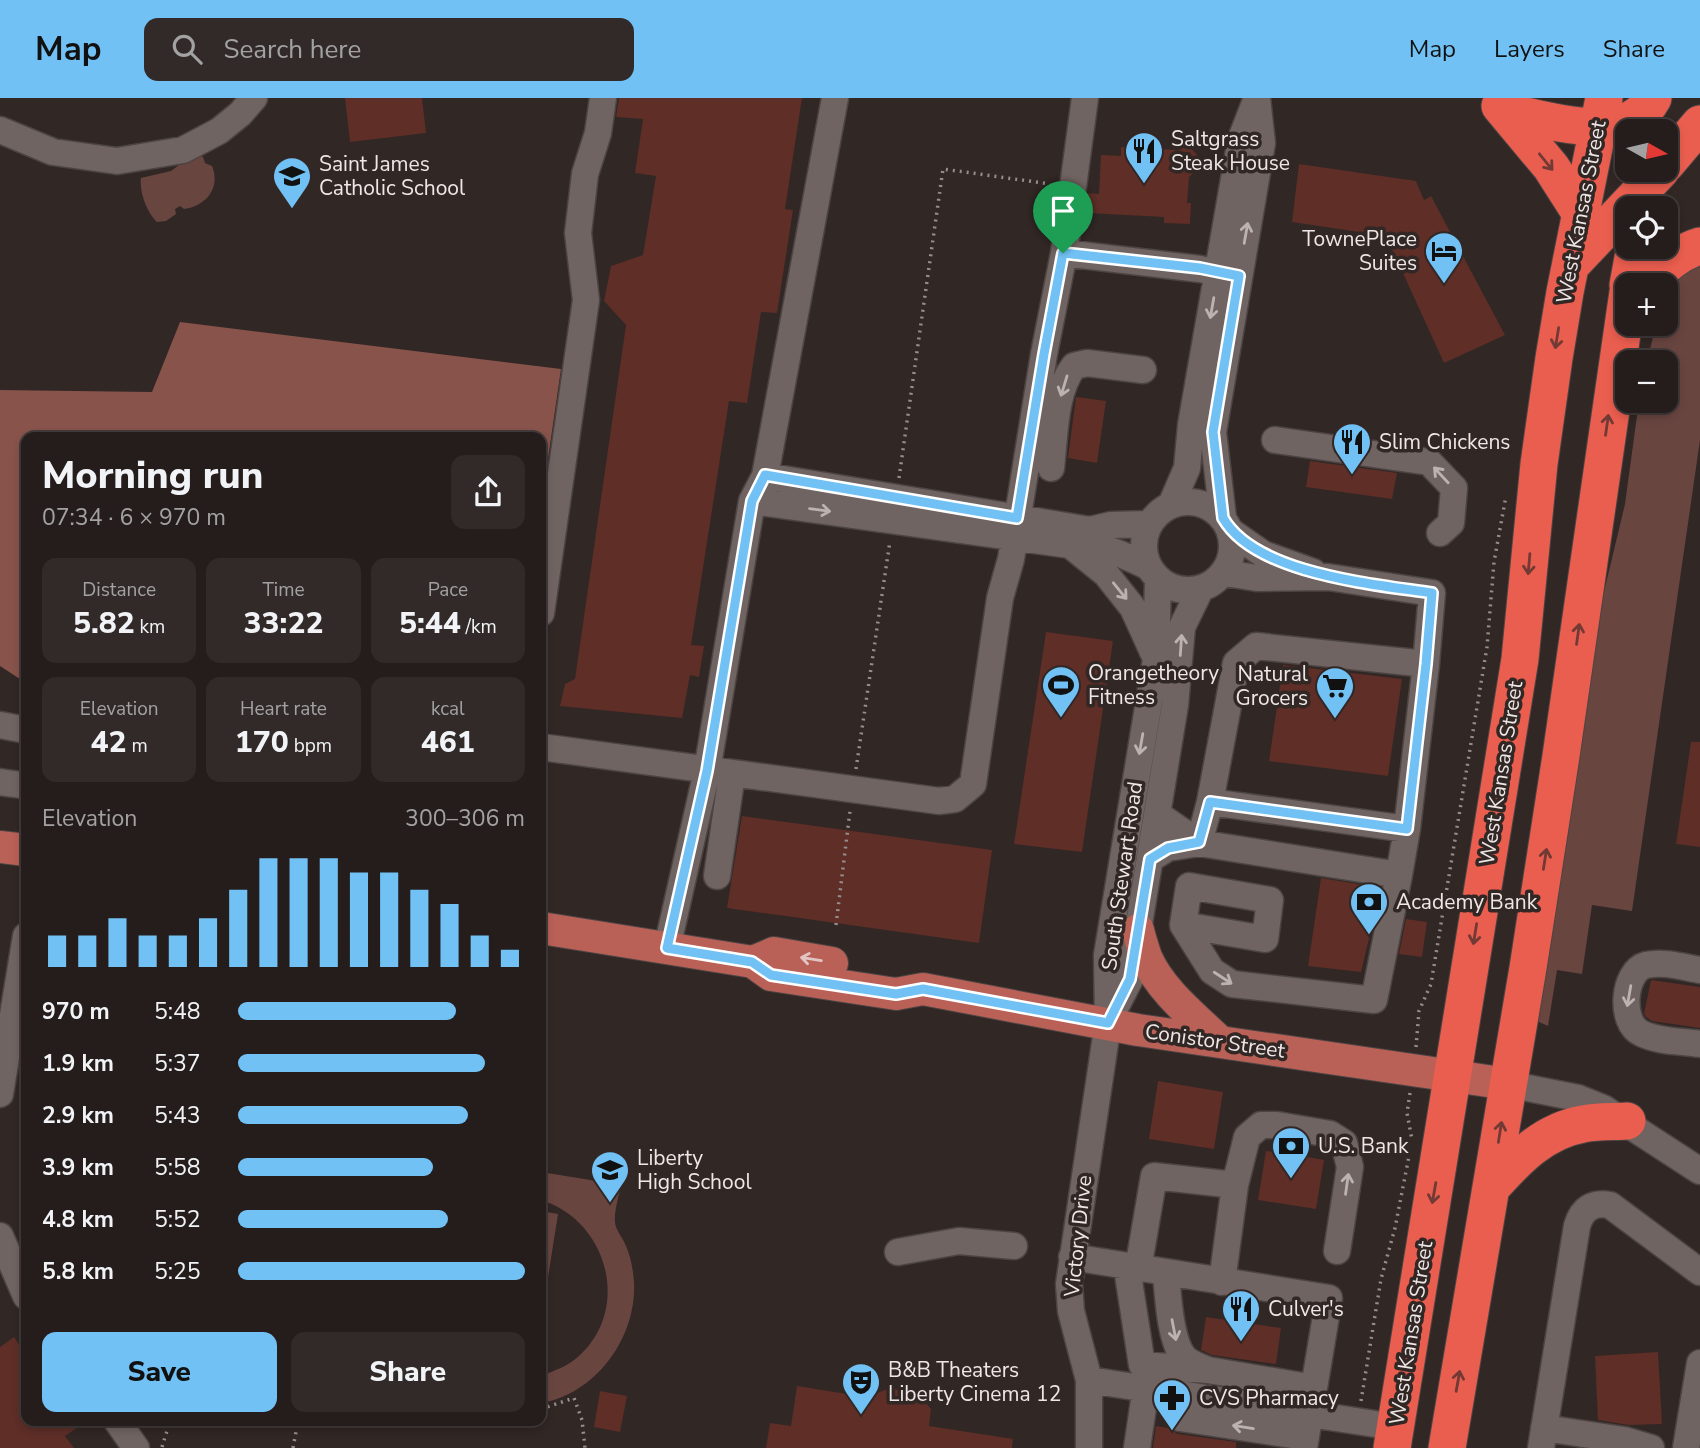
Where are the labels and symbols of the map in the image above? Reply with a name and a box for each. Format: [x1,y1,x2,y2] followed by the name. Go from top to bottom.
[1550,117,1613,306] street label: West Kansas Street
[1615,119,1678,182] north arrow
[1171,125,1290,177] place label: Saltgrass Steak House
[1123,130,1165,185] restaurant icon: Saltgrass Steak House
[319,150,466,202] place label: Saint James Catholic School
[1539,152,1554,170] one-way arrow
[271,155,313,210] school or university icon: Saint James Catholic School
[1033,181,1093,253] pin
[1240,222,1253,245] one-way arrow
[1302,225,1417,277] place label: TownePlace Suites
[1423,230,1465,285] hotel icon: TownePlace Suites
[1205,296,1218,319] one-way arrow
[1550,326,1563,349] one-way arrow
[1057,374,1070,396] one-way arrow
[1601,415,1614,437] one-way arrow
[1331,421,1373,476] restaurant icon: Slim Chickens
[1379,428,1510,456] place label: Slim Chickens
[1433,467,1450,484] one-way arrow
[808,504,831,517] one-way arrow
[1522,552,1535,575] one-way arrow
[1112,582,1127,600] one-way arrow
[1571,623,1584,646] one-way arrow
[1175,634,1188,657] one-way arrow
[1088,659,1219,711] place label: Orangetheory Fitness
[1235,660,1309,712] place label: Natural Grocers
[1040,664,1082,719] sports icon: Orangetheory Fitness
[1314,665,1356,720] supermarket icon: Natural Grocers
[1473,678,1529,867] street label: West Kansas Street
[1134,732,1147,755] one-way arrow
[1095,780,1149,972] street label: South Stewart Road
[1539,849,1552,871] one-way arrow
[1348,881,1390,936] bank icon: Academy Bank
[1396,888,1538,916] place label: Academy Bank
[1468,923,1481,945] one-way arrow
[800,952,823,965] one-way arrow
[1213,971,1233,985] one-way arrow
[1622,984,1635,1007] one-way arrow
[1143,1017,1287,1065] street label: Conistor Street
[1494,1121,1507,1144] one-way arrow
[1270,1125,1312,1180] bank icon: U.S. Bank
[1318,1132,1409,1160] place label: U.S. Bank
[637,1144,752,1196] place label: Liberty High School
[589,1149,631,1204] school or university icon: Liberty High School
[1341,1173,1354,1196] one-way arrow
[1058,1174,1098,1299] street label: Victory Drive
[1427,1181,1440,1204] one-way arrow
[1383,1238,1439,1427] street label: West Kansas Street
[1220,1288,1262,1343] restaurant icon: Culver's
[1268,1295,1344,1323] place label: Culver's
[1168,1318,1182,1341] one-way arrow
[888,1356,1061,1408] place label: B&B Theaters Liberty Cinema 12
[840,1361,882,1416] theatre icon: B&B Theaters Liberty Cinema 12
[1452,1370,1465,1393] one-way arrow
[1151,1377,1193,1432] pharmacy icon: CVS Pharmacy
[1199,1384,1339,1412] place label: CVS Pharmacy
[1232,1420,1255,1433] one-way arrow

